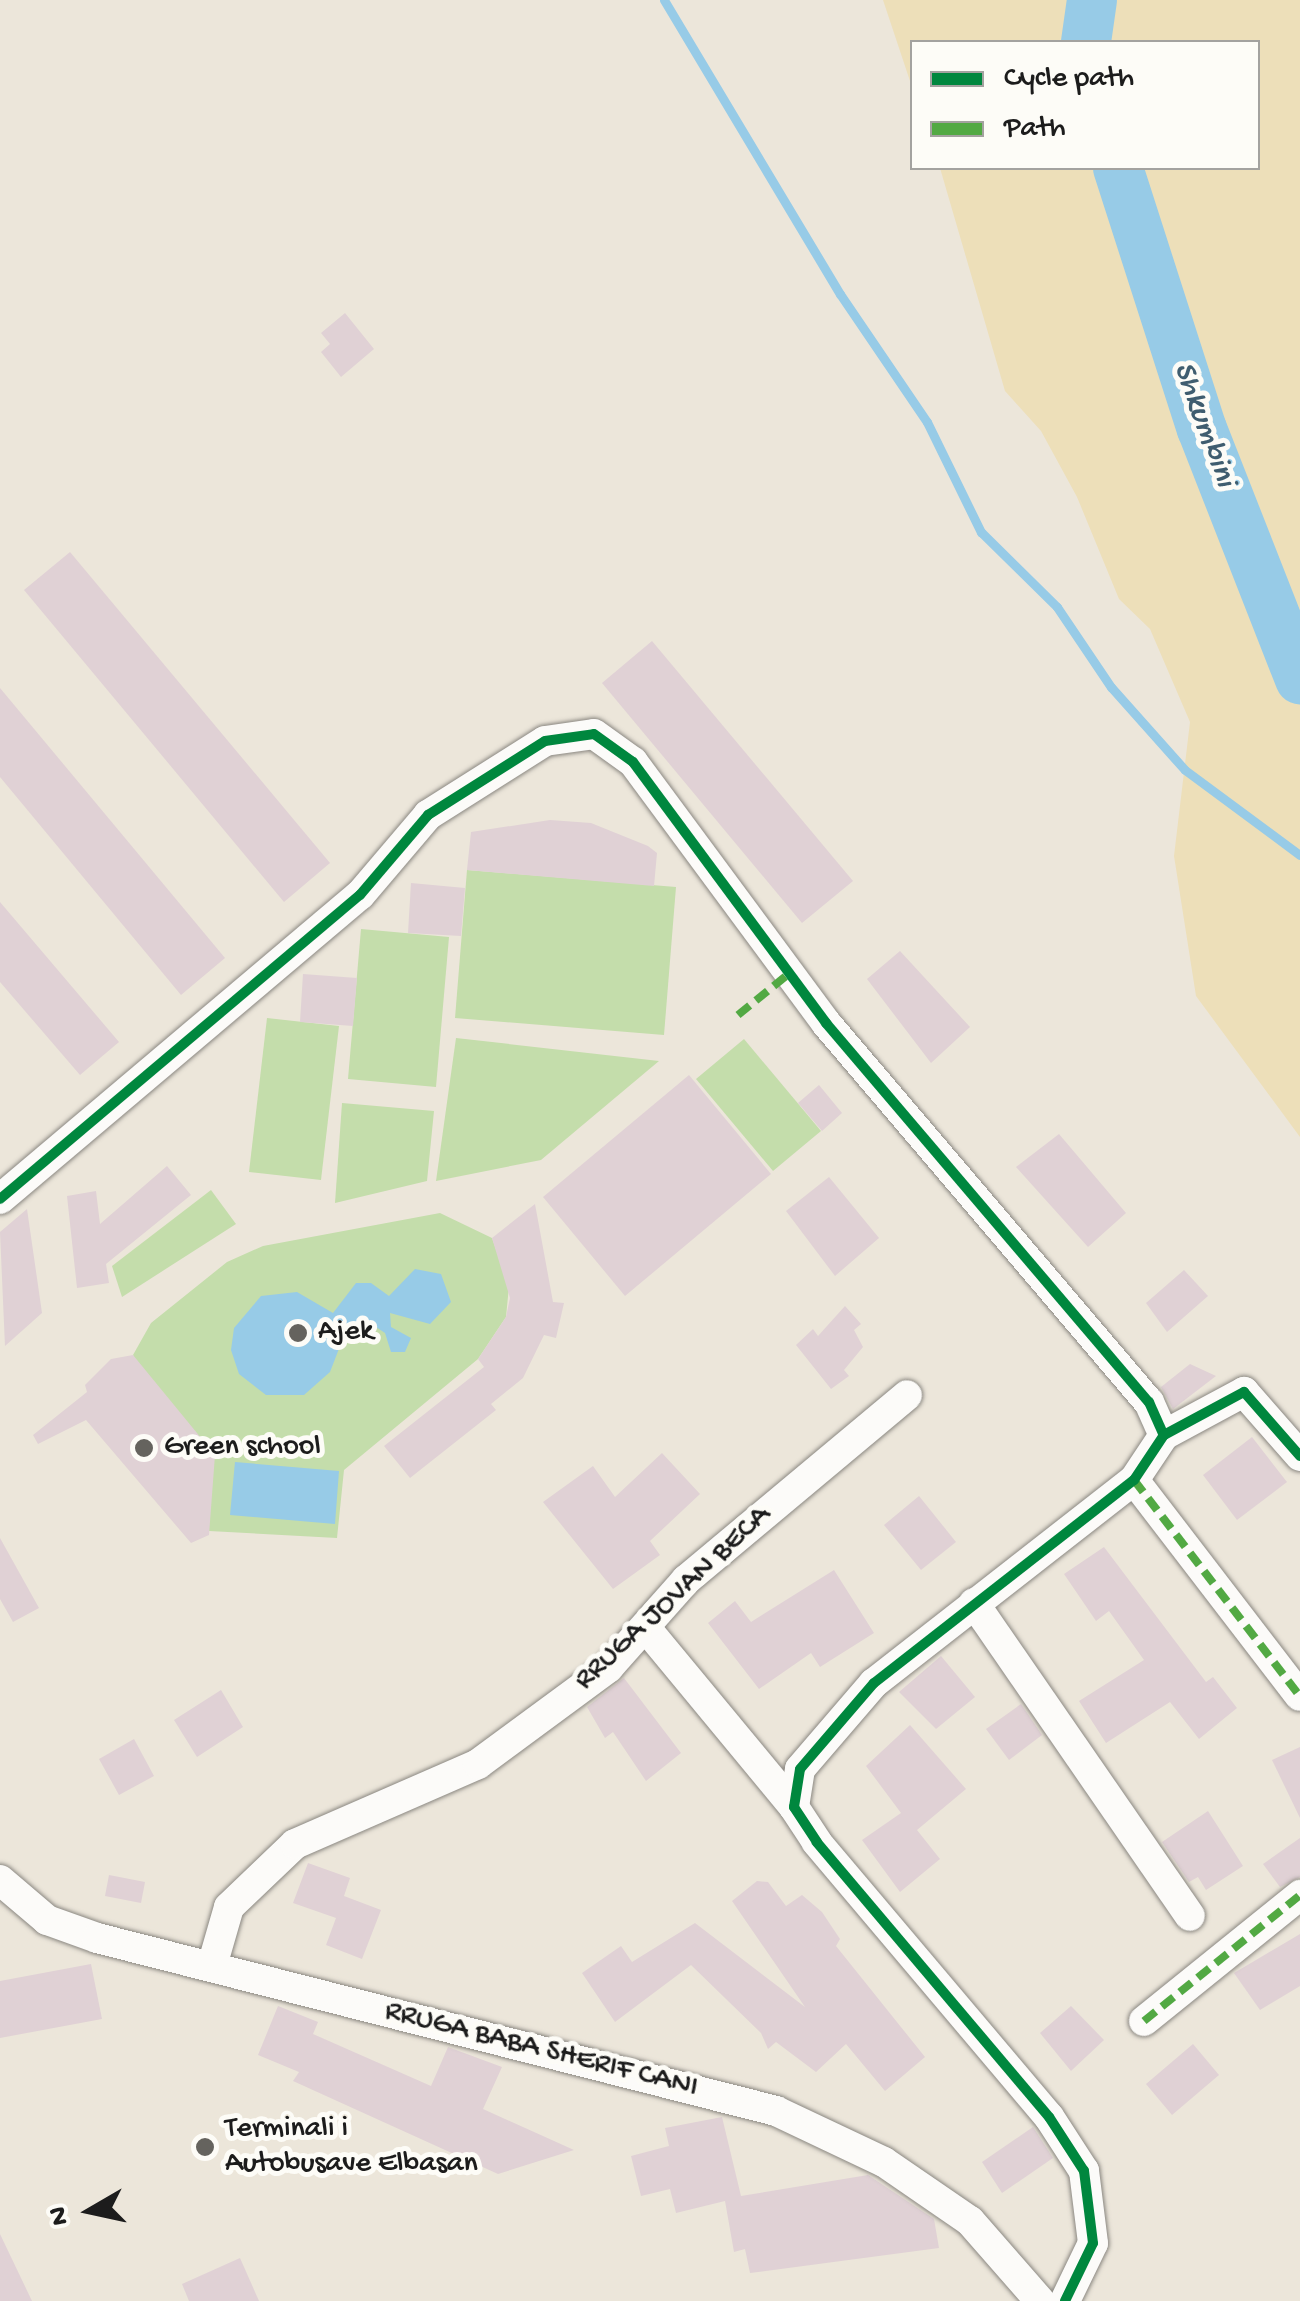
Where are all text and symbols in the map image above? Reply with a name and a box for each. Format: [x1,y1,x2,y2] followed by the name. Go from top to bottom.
[910,40,1260,170] legend
[1004,62,1134,97] text: Cycle path
[1004,112,1066,147] text: Path
[1163,357,1243,493] water label: Shkumbini
[318,1315,373,1351] place label: Ajek
[287,1322,309,1344] marker: Ajek
[164,1430,321,1466] place label: Green school
[133,1437,155,1459] marker: Green school
[568,1499,780,1699] street label: RRUGA JOVAN BECA
[381,1995,701,2107] street label: RRUGA BABA SHERIF CANI
[225,2112,478,2182] place label: Terminali i Autobusave Elbasan
[194,2136,216,2158] marker: Terminali i Autobusave Elbasan
[40,2161,140,2261] north arrow
[42,2204,78,2227] text: N

